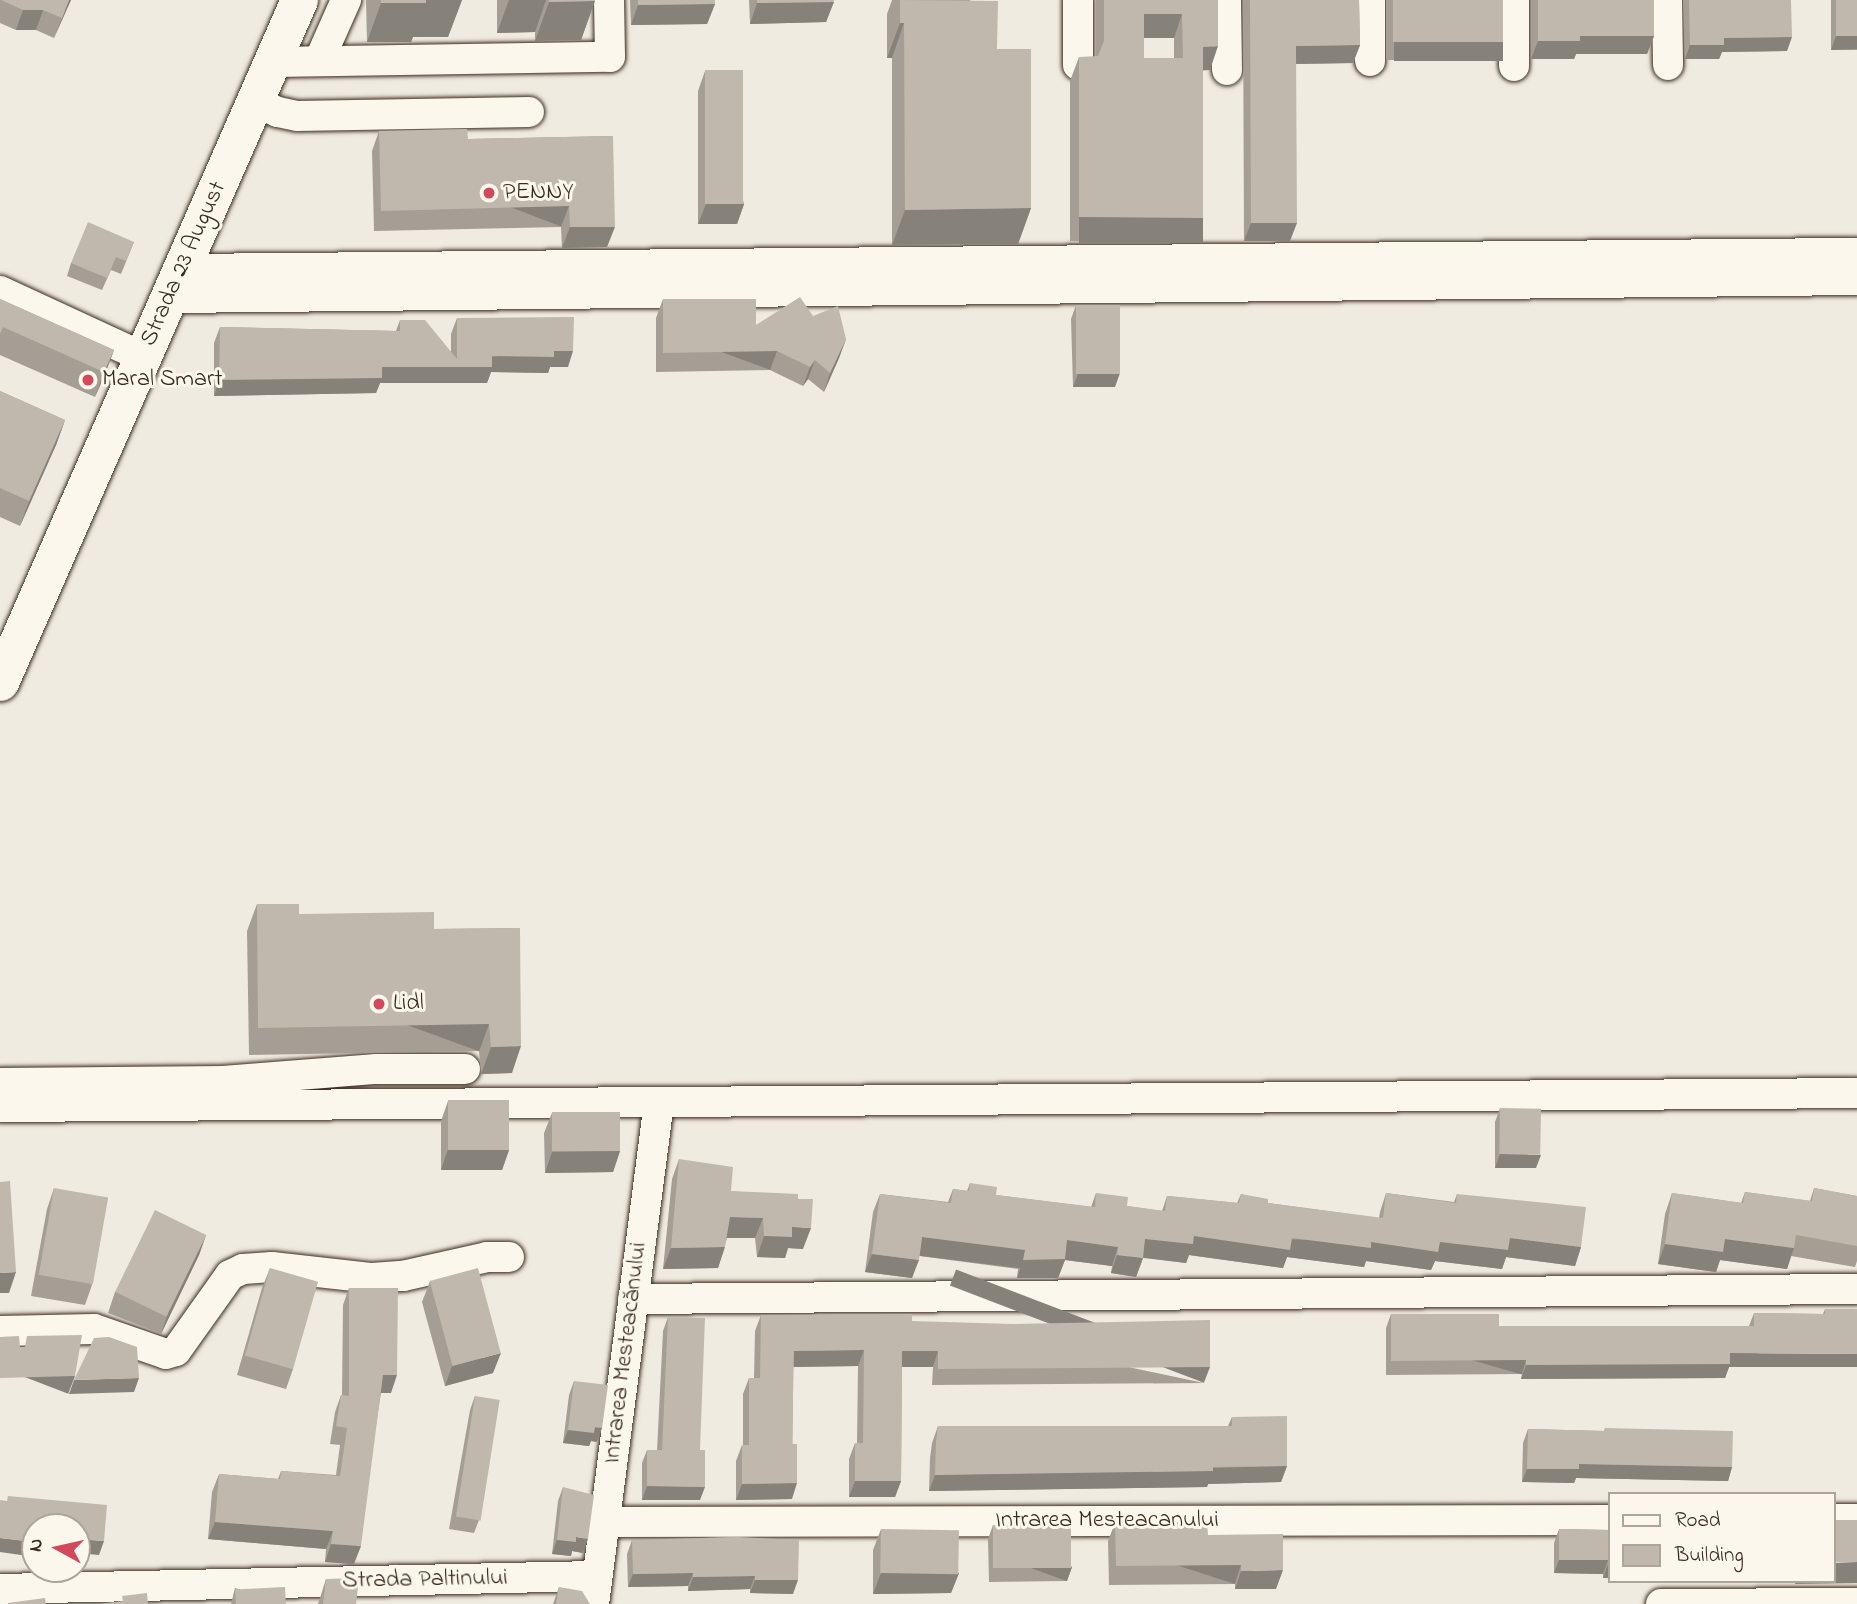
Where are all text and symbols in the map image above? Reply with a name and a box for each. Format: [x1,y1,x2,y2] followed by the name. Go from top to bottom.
[135,177,233,351] street label: Strada 23 August
[503,179,573,207] place label: PENNY
[481,185,497,201] marker: PENNY
[102,366,222,394] place label: Maral Smart
[80,372,96,388] marker: Maral Smart
[393,990,424,1018] place label: Lidl
[371,996,387,1012] marker: Lidl
[598,1241,654,1465] street label: Intrarea Mesteacănului
[1608,1492,1836,1583] legend
[1675,1506,1721,1536] text: Road
[995,1507,1219,1535] street label: Intrarea Mesteacanului
[21,1513,91,1583] north arrow
[22,1537,51,1554] text: N
[1675,1541,1744,1571] text: Building
[342,1564,508,1596] street label: Strada Paltinului

